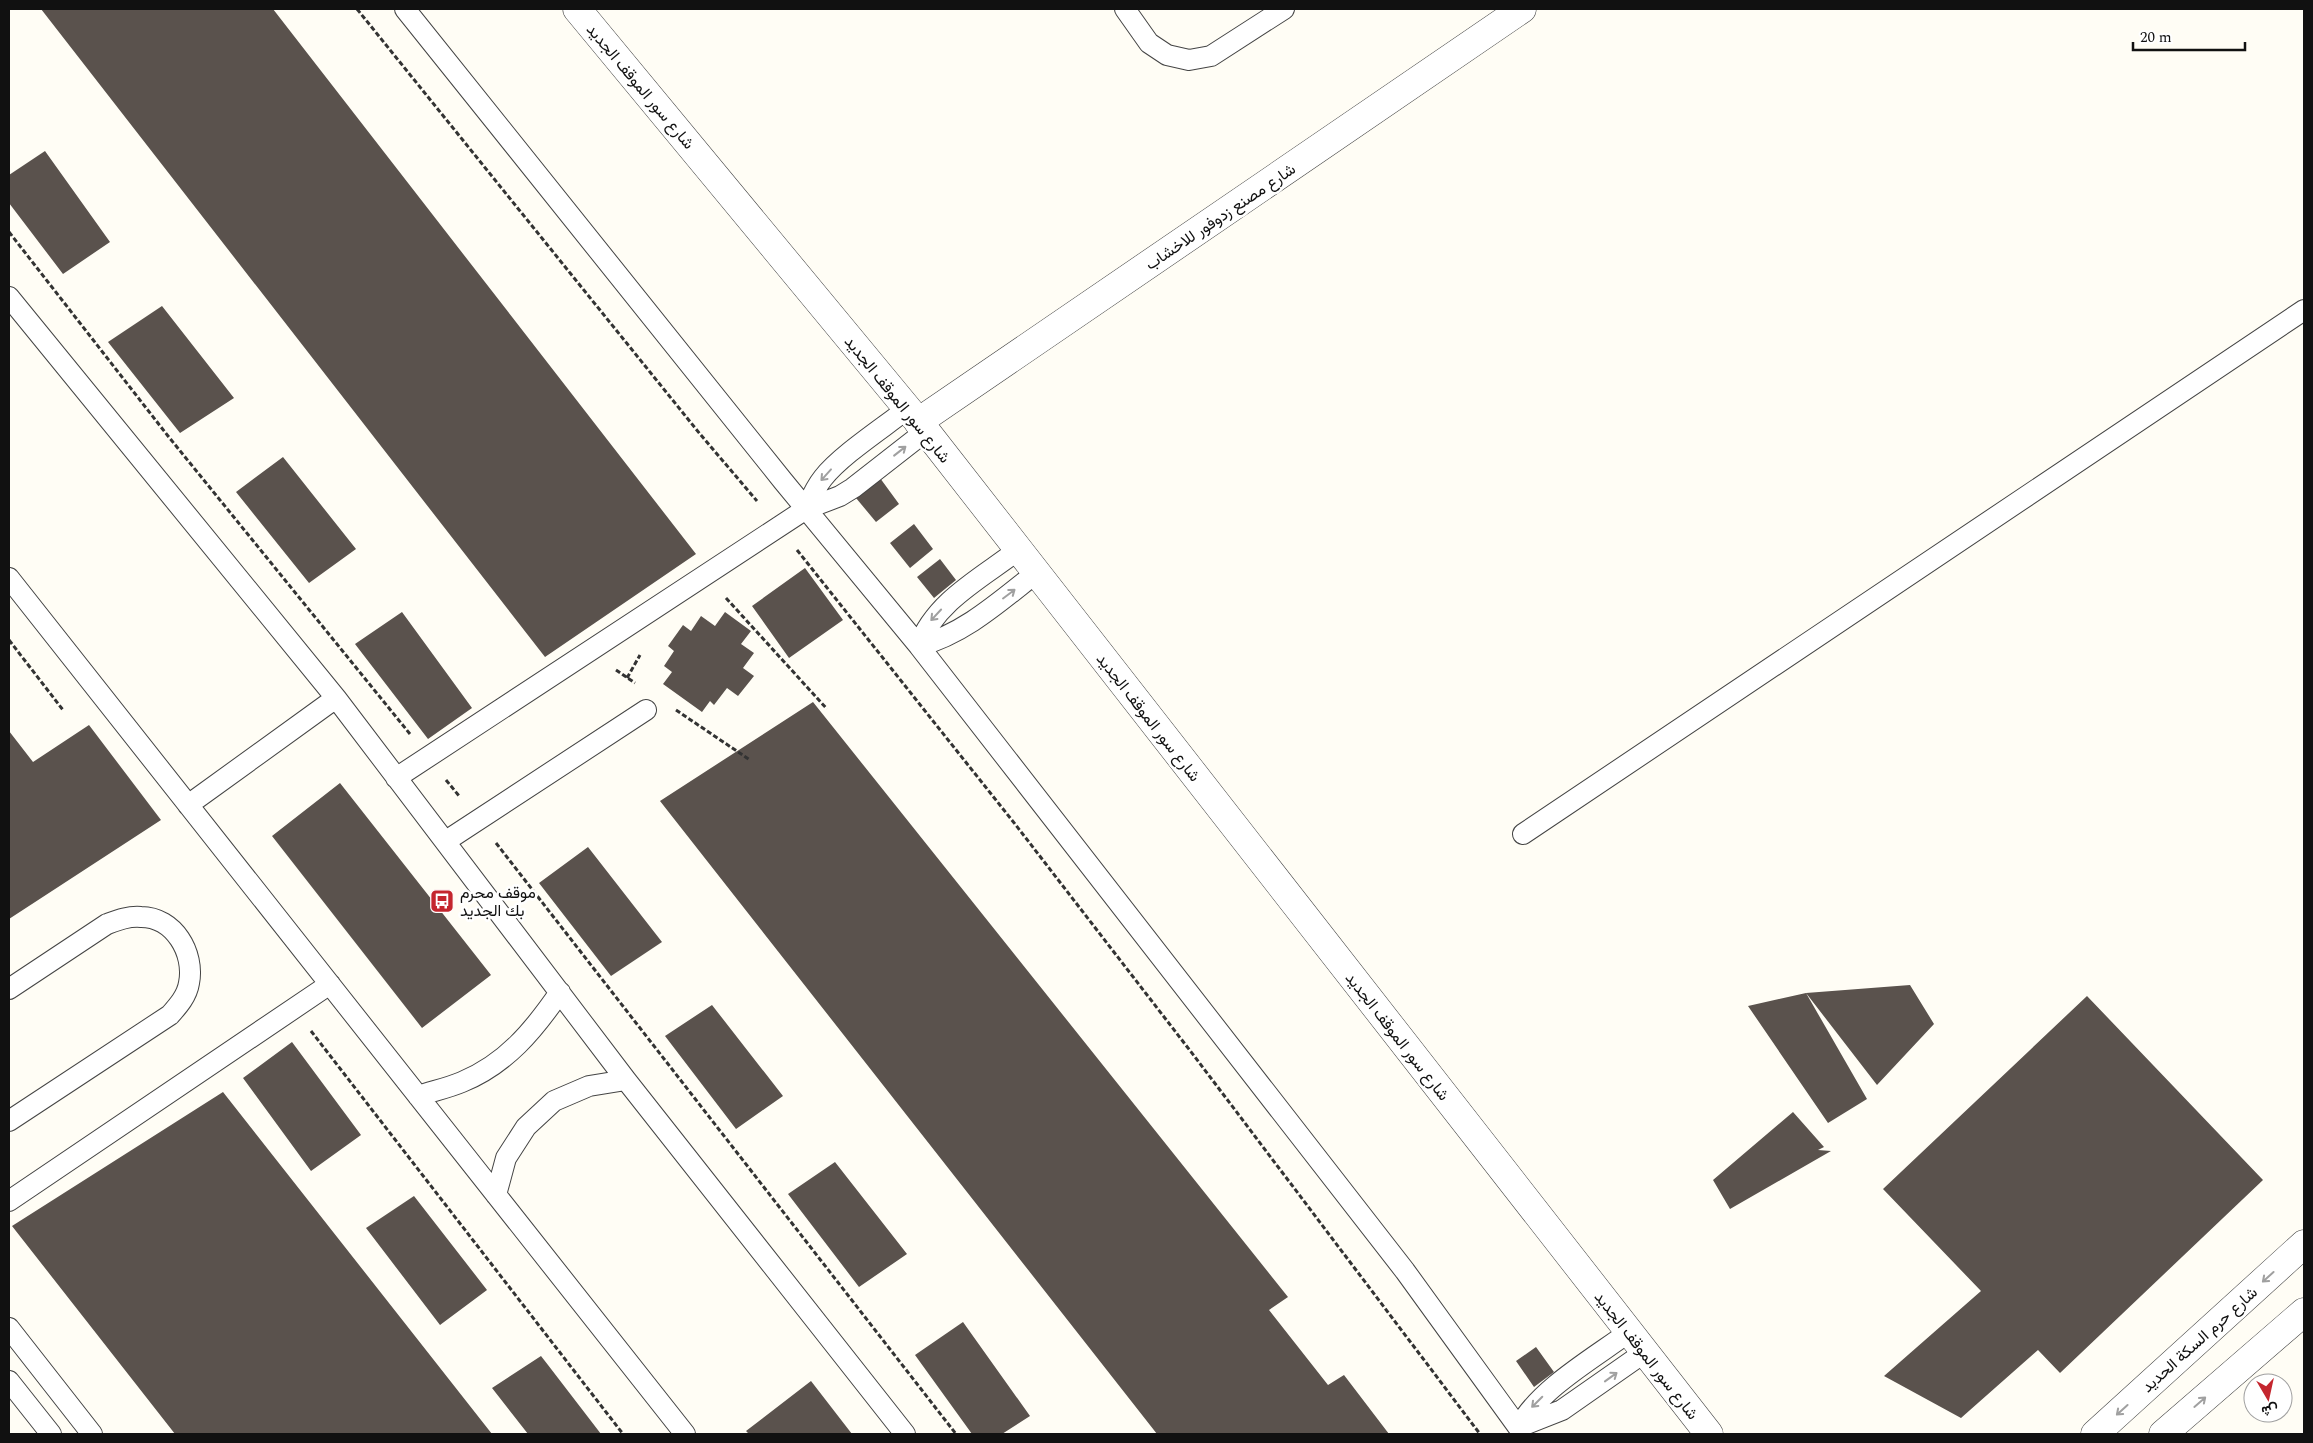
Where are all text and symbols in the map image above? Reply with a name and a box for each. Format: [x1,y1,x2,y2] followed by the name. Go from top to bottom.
[580,19,700,155] street label: شارع سور الموقف الجديد
[2133,20,2246,52] scale bar
[2140,26,2172,49] text: 20 m
[1140,157,1301,276] street label: شارع مصنع زدوفور للاخشاب
[838,331,956,468] street label: شارع سور الموقف الجديد
[893,446,906,457] one-way arrow
[820,468,832,481] one-way arrow
[1002,589,1016,599] one-way arrow
[930,608,942,621] one-way arrow
[1090,648,1206,787] street label: شارع سور الموقف الجديد
[460,881,536,923] place label: موقف محرم بك الجديد
[429,888,455,914] bus stop icon: موقف محرم بك الجديد
[1339,967,1455,1106] street label: شارع سور الموقف الجديد
[2262,1271,2275,1283] one-way arrow
[2136,1281,2263,1398] street label: شارع حرم السكة الحديد
[1588,1286,1704,1425] street label: شارع سور الموقف الجديد
[1604,1372,1618,1382] one-way arrow
[2243,1373,2293,1423] north arrow
[1531,1396,1543,1408] one-way arrow
[2193,1397,2206,1408] one-way arrow
[2260,1399,2280,1422] text: ش
[2115,1404,2128,1415] one-way arrow

